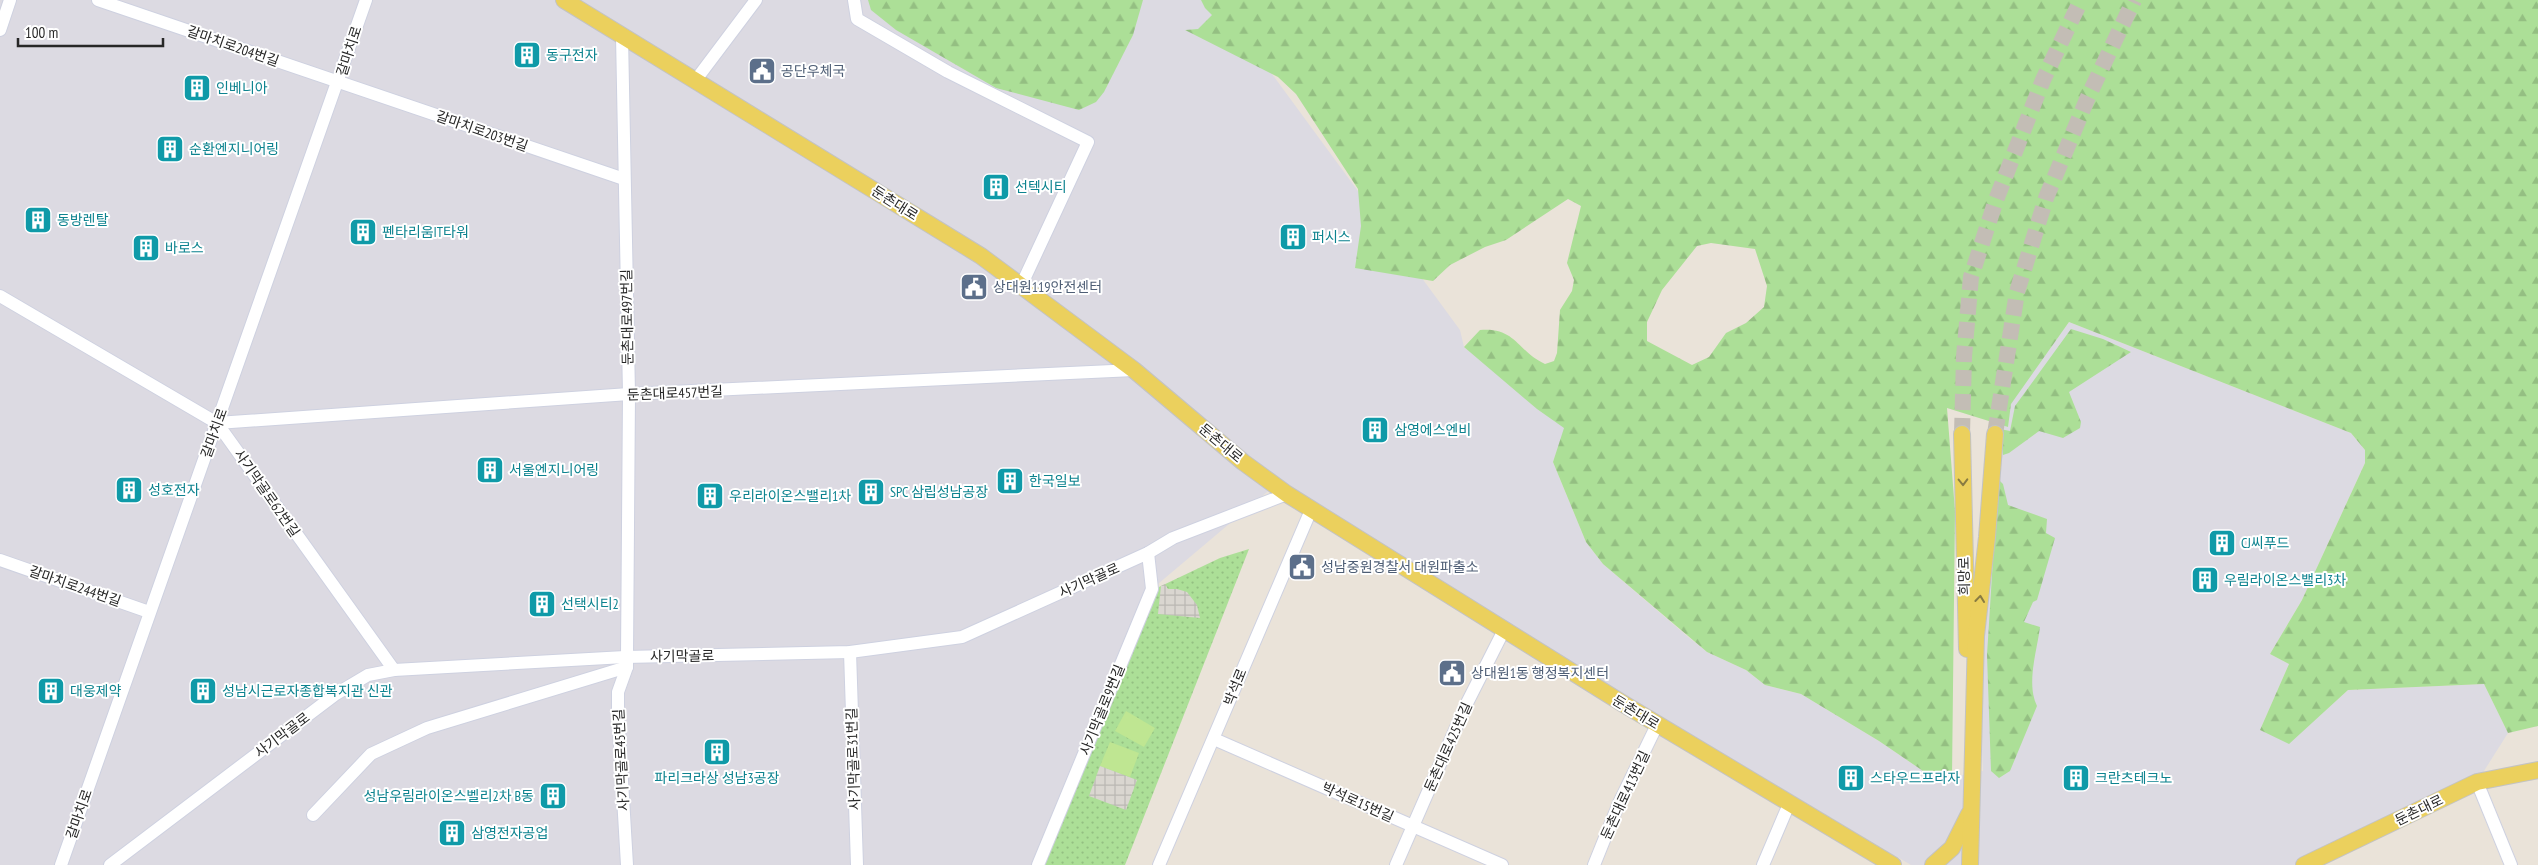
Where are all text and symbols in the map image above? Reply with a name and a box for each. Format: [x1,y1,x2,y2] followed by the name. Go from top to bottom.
[18,15,162,47] scale bar
[185,22,281,70] street label: 갈마치로204번길
[25,23,58,42] text: 100 m
[332,24,366,78] street label: 갈마치로
[512,40,542,70] building icon: 동구전자
[546,46,598,64] place label: 동구전자
[747,56,777,86] public building icon: 공단우체국
[781,62,846,80] place label: 공단우체국
[182,73,212,103] building icon: 인베니아
[216,79,268,97] place label: 인베니아
[434,107,530,155] street label: 갈마치로203번길
[155,134,185,164] building icon: 순환엔지니어링
[189,140,279,158] place label: 순환엔지니어링
[981,172,1011,202] building icon: 선텍시티
[1015,178,1067,196] place label: 선텍시티
[868,182,922,224] street label: 둔촌대로
[23,205,53,235] building icon: 동방렌탈
[57,211,109,229] place label: 동방렌탈
[348,217,378,247] building icon: 펜타리움IT타워
[1278,222,1308,252] building icon: 퍼시스
[382,223,469,241] place label: 펜타리움IT타워
[1312,228,1351,246] place label: 퍼시스
[131,233,161,263] building icon: 바로스
[165,239,204,257] place label: 바로스
[617,269,637,365] street label: 둔촌대로497번길
[959,272,989,302] public building icon: 상대원119안전센터
[993,278,1102,296] place label: 상대원119안전센터
[627,382,723,404] street label: 둔촌대로457번길
[197,406,231,460] street label: 갈마치로
[1360,415,1390,445] building icon: 삼영에스엔비
[1195,420,1247,467] street label: 둔촌대로
[1394,421,1471,439] place label: 삼영에스엔비
[230,446,304,540] street label: 사기막골로62번길
[475,455,505,485] building icon: 서울엔지니어링
[509,461,599,479] place label: 서울엔지니어링
[995,466,1025,496] building icon: 한국일보
[1029,472,1081,490] place label: 한국일보
[114,475,144,505] building icon: 성호전자
[856,477,886,507] building icon: SPC 삼립성남공장
[1958,479,1968,487] one-way arrow
[148,481,200,499] place label: 성호전자
[695,481,725,511] building icon: 우리라이온스밸리1차
[890,483,988,501] place label: SPC 삼립성남공장
[729,487,851,505] place label: 우리라이온스밸리1차
[2207,528,2237,558] building icon: CJ씨푸드
[2241,534,2290,552] place label: CJ씨푸드
[1287,552,1317,582] public building icon: 성남중원경찰서 대원파출소
[1955,556,1973,595] street label: 희망로
[1321,558,1479,576] place label: 성남중원경찰서 대원파출소
[1056,559,1122,601] street label: 사기막골로
[27,562,123,610] street label: 갈마치로244번길
[2190,565,2220,595] building icon: 우림라이온스밸리3차
[2224,571,2346,589] place label: 우림라이온스밸리3차
[527,589,557,619] building icon: 선택시티2
[561,595,619,613] place label: 선택시티2
[1974,595,1985,603] one-way arrow
[650,646,714,666] street label: 사기막골로
[1437,658,1467,688] public building icon: 상대원1동 행정복지센터
[1076,662,1128,758] street label: 사기막골로9번길
[1471,664,1609,682] place label: 상대원1동 행정복지센터
[1219,666,1251,708] street label: 박석로
[36,676,66,706] building icon: 대웅제약
[188,676,218,706] building icon: 성남시근로자종합복지관 신관
[70,682,122,700] place label: 대웅제약
[222,682,393,700] place label: 성남시근로자종합복지관 신관
[1609,691,1663,733] street label: 둔촌대로
[1420,699,1476,795] street label: 둔촌대로425번길
[842,707,864,811] street label: 사기막골로31번길
[251,708,313,762] street label: 사기막골로
[609,708,633,812] street label: 사기막골로45번길
[702,737,732,767] building icon: 파리크라상 성남3공장
[1597,748,1653,842] street label: 둔촌대로413번길
[1836,763,1866,793] building icon: 스타우드프라자
[2061,763,2091,793] building icon: 크란츠테크노
[654,769,780,787] place label: 파리크라상 성남3공장
[1870,769,1960,787] place label: 스타우드프라자
[2095,769,2172,787] place label: 크란츠테크노
[1319,778,1397,826] street label: 박석로15번길
[538,781,568,811] building icon: 성남우림라이온스벨리2차 B동
[62,787,96,841] street label: 갈마치로
[364,787,534,805] place label: 성남우림라이온스벨리2차 B동
[2392,791,2446,829] street label: 둔촌대로
[437,818,467,848] building icon: 삼영전자공업
[471,824,548,842] place label: 삼영전자공업

